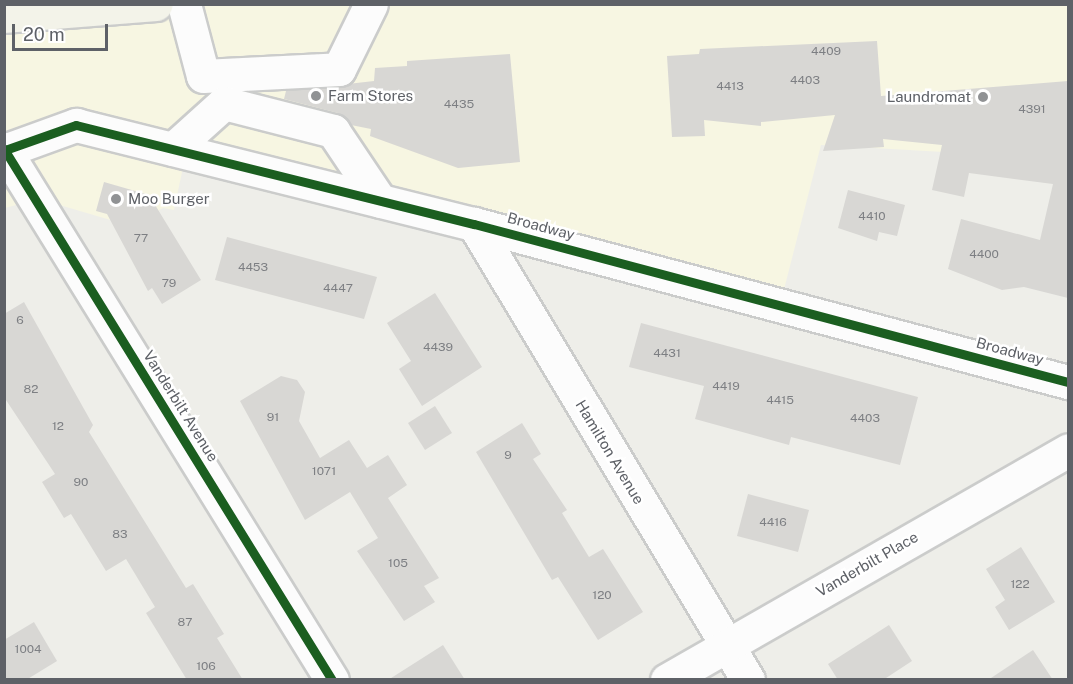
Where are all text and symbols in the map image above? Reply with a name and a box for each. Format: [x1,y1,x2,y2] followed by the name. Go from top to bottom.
[15,12,111,50] scale bar
[23,24,65,45] text: 20 m
[811,45,841,59] house number: 4409
[790,74,820,88] house number: 4403
[716,80,744,94] house number: 4413
[328,87,413,105] place label: Farm Stores
[887,88,971,106] place label: Laundromat
[309,89,323,103] marker: Farm Stores
[976,90,990,104] marker: Laundromat
[444,98,474,112] house number: 4435
[1018,103,1046,117] house number: 4391
[128,190,210,208] place label: Moo Burger
[109,192,123,206] marker: Moo Burger
[505,208,577,244] street label: Broadway
[858,210,886,224] house number: 4410
[134,232,148,246] house number: 77
[969,248,999,262] house number: 4400
[238,261,268,275] house number: 4453
[162,277,176,291] house number: 79
[323,282,353,296] house number: 4447
[16,314,24,328] house number: 6
[974,333,1046,369] street label: Broadway
[423,341,453,355] house number: 4439
[140,347,222,465] street label: Vanderbilt Avenue
[653,347,681,361] house number: 4431
[712,380,740,394] house number: 4419
[24,383,38,397] house number: 82
[766,394,794,408] house number: 4415
[572,397,648,507] street label: Hamilton Avenue
[267,411,279,425] house number: 91
[850,412,880,426] house number: 4403
[52,420,64,434] house number: 12
[504,449,512,463] house number: 9
[312,465,336,479] house number: 1071
[74,476,88,490] house number: 90
[759,516,787,530] house number: 4416
[112,528,128,542] house number: 83
[813,528,921,600] street label: Vanderbilt Place
[388,557,408,571] house number: 105
[1010,578,1030,592] house number: 122
[592,589,612,603] house number: 120
[178,616,192,630] house number: 87
[14,643,42,657] house number: 1004
[196,660,216,674] house number: 106

